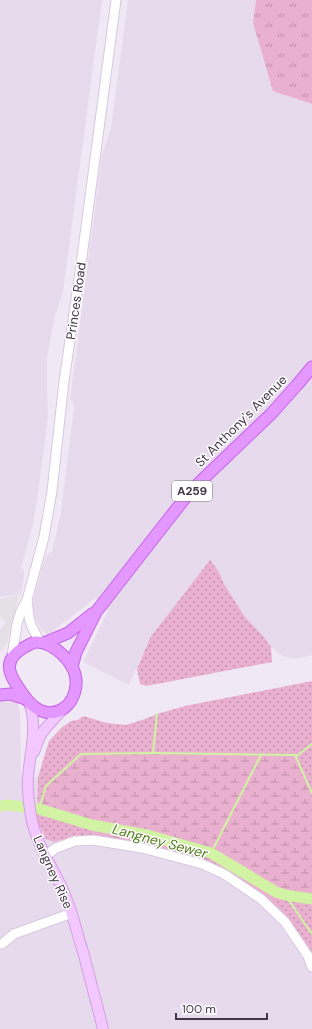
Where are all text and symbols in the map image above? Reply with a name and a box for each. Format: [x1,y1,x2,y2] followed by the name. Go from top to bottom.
[62,261,90,341] street label: Princes Road
[191,371,291,471] street label: St Anthony's Avenue
[172,481,212,501] road number: A259
[110,820,210,863] water label: Langney Sewer
[29,833,77,911] street label: Langney Rise
[176,995,267,1021] scale bar
[182,1001,216,1017] text: 100 m

